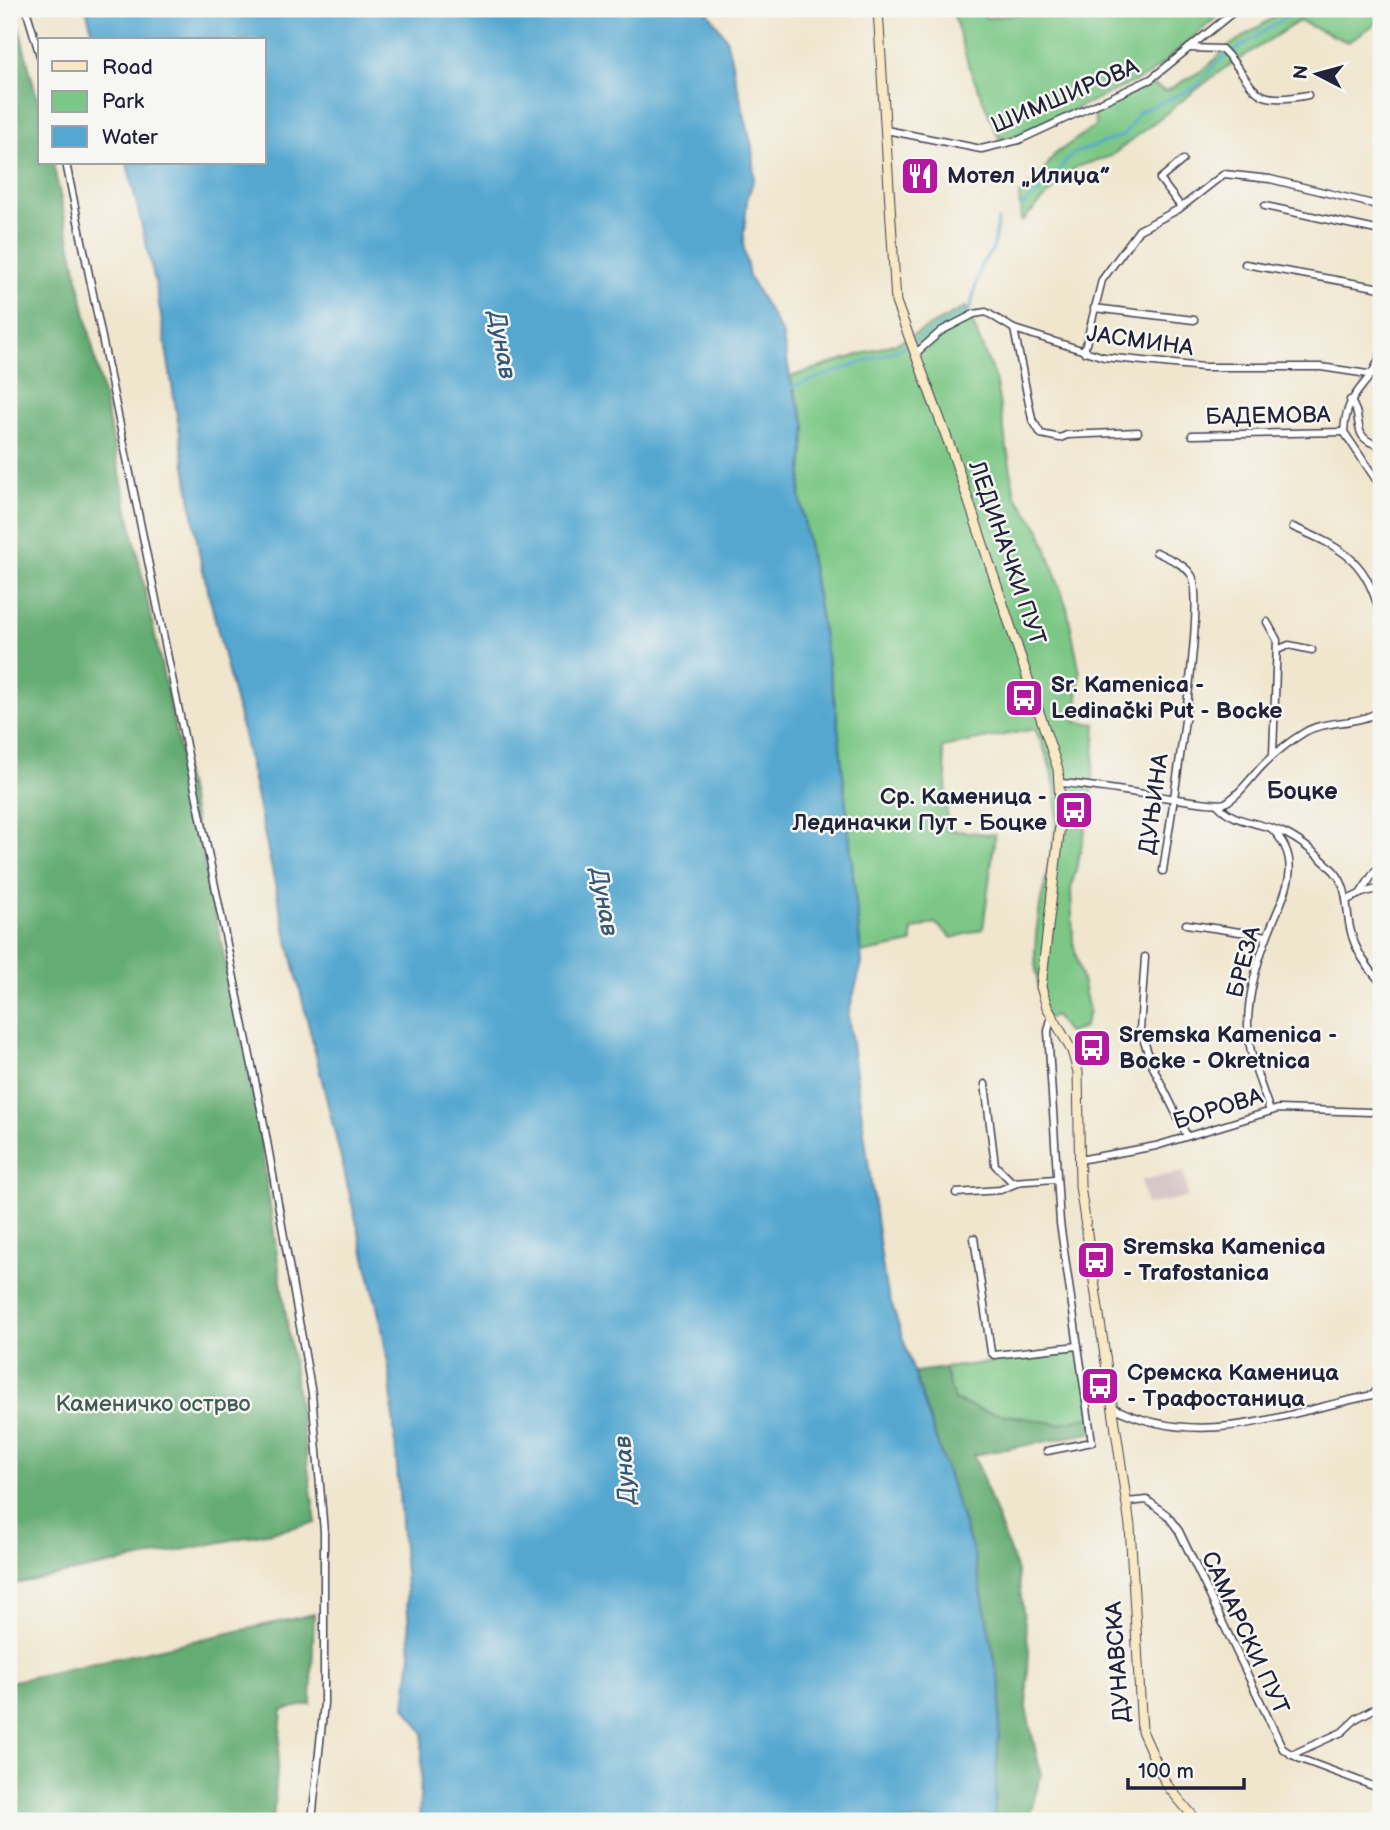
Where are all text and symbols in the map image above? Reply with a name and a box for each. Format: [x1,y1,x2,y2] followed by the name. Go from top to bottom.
[38,38,266,164] legend
[1282,38,1352,108] north arrow
[987,52,1143,140] street label: ШИМШИРОВА
[102,55,153,80] text: Road
[1289,64,1314,81] text: N
[102,89,145,114] text: Park
[102,125,158,150] text: Water
[899,155,941,197] restaurant icon: Мотел „Илиџа”
[947,162,1111,190] place label: Мотел „Илиџа”
[481,307,522,382] water label: Дунав
[1085,320,1195,362] street label: ЈАСМИНА
[1205,401,1331,431] street label: БАДЕМОВА
[962,456,1052,649] street label: ЛЕДИНАЧКИ ПУТ
[1051,671,1283,725] place label: Sr. Kamenica - Ledinački Put - Bocke
[1003,677,1045,719] bus stop icon: Sr. Kamenica - Ledinački Put - Bocke
[1133,752,1175,856] street label: ДУЊИНА
[1266,777,1338,806] district label: Боцке
[791,783,1047,837] place label: Ср. Каменица - Лединачки Пут - Боцке
[1053,789,1095,831] bus stop icon: Ср. Каменица - Лединачки Пут - Боцке
[583,864,624,939] water label: Дунав
[1221,923,1267,1001] street label: БРЕЗА
[1119,1021,1337,1075] place label: Sremska Kamenica - Bocke - Okretnica
[1071,1027,1113,1069] bus stop icon: Sremska Kamenica - Bocke - Okretnica
[1170,1082,1266,1136] street label: БОРОВА
[1123,1233,1326,1287] place label: Sremska Kamenica - Trafostanica
[1075,1239,1117,1281] bus stop icon: Sremska Kamenica - Trafostanica
[1127,1359,1339,1413] place label: Сремска Каменица - Трафостаница
[1079,1365,1121,1407] bus stop icon: Сремска Каменица - Трафостаница
[55,1390,251,1418] park label: Каменичко острво
[608,1434,642,1507] water label: Дунав
[1195,1547,1295,1719] street label: САМАРСКИ ПУТ
[1100,1600,1136,1723] street label: ДУНАВСКА
[1128,1746,1243,1790] scale bar
[1138,1759,1194,1784] text: 100 m

